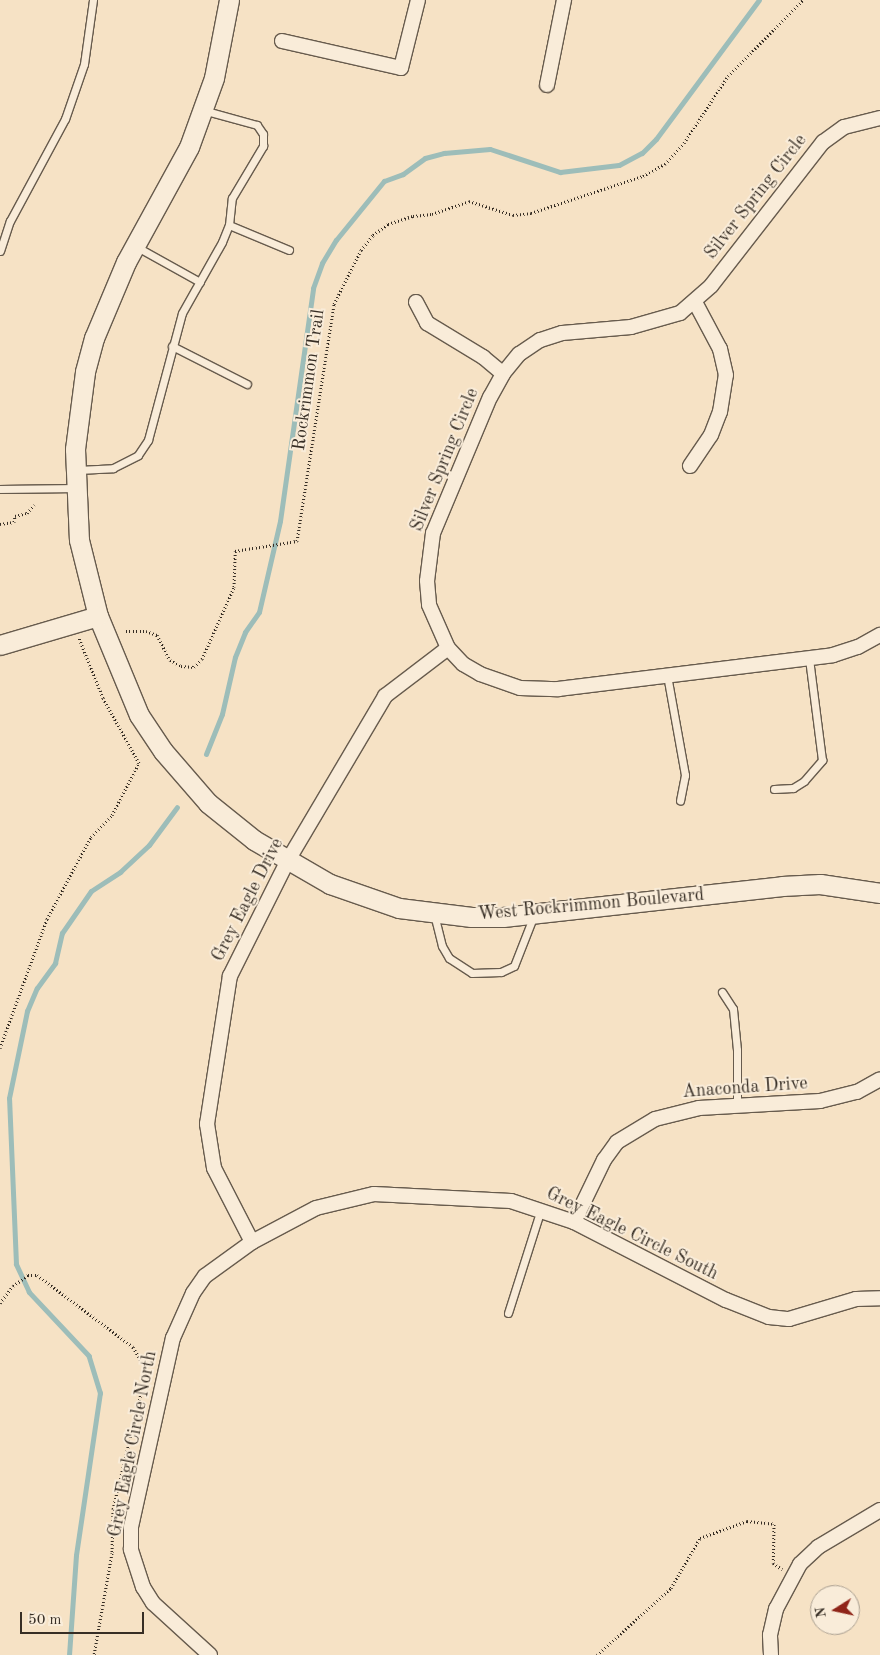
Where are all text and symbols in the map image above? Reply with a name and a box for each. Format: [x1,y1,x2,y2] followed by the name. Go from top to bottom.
[700,130,812,264] street label: Silver Spring Circle
[288,308,330,452] street label: Rockrimmon Trail
[406,385,484,535] street label: Silver Spring Circle
[208,835,288,965] street label: Grey Eagle Drive
[477,884,705,926] street label: West Rockrimmon Boulevard
[682,1073,808,1103] street label: Anaconda Drive
[543,1183,721,1285] street label: Grey Eagle Circle South
[104,1349,162,1539] street label: Grey Eagle Circle North
[810,1585,860,1635] north arrow
[22,1602,146,1634] scale bar
[813,1606,829,1619] text: N
[28,1613,62,1628] text: 50 m

